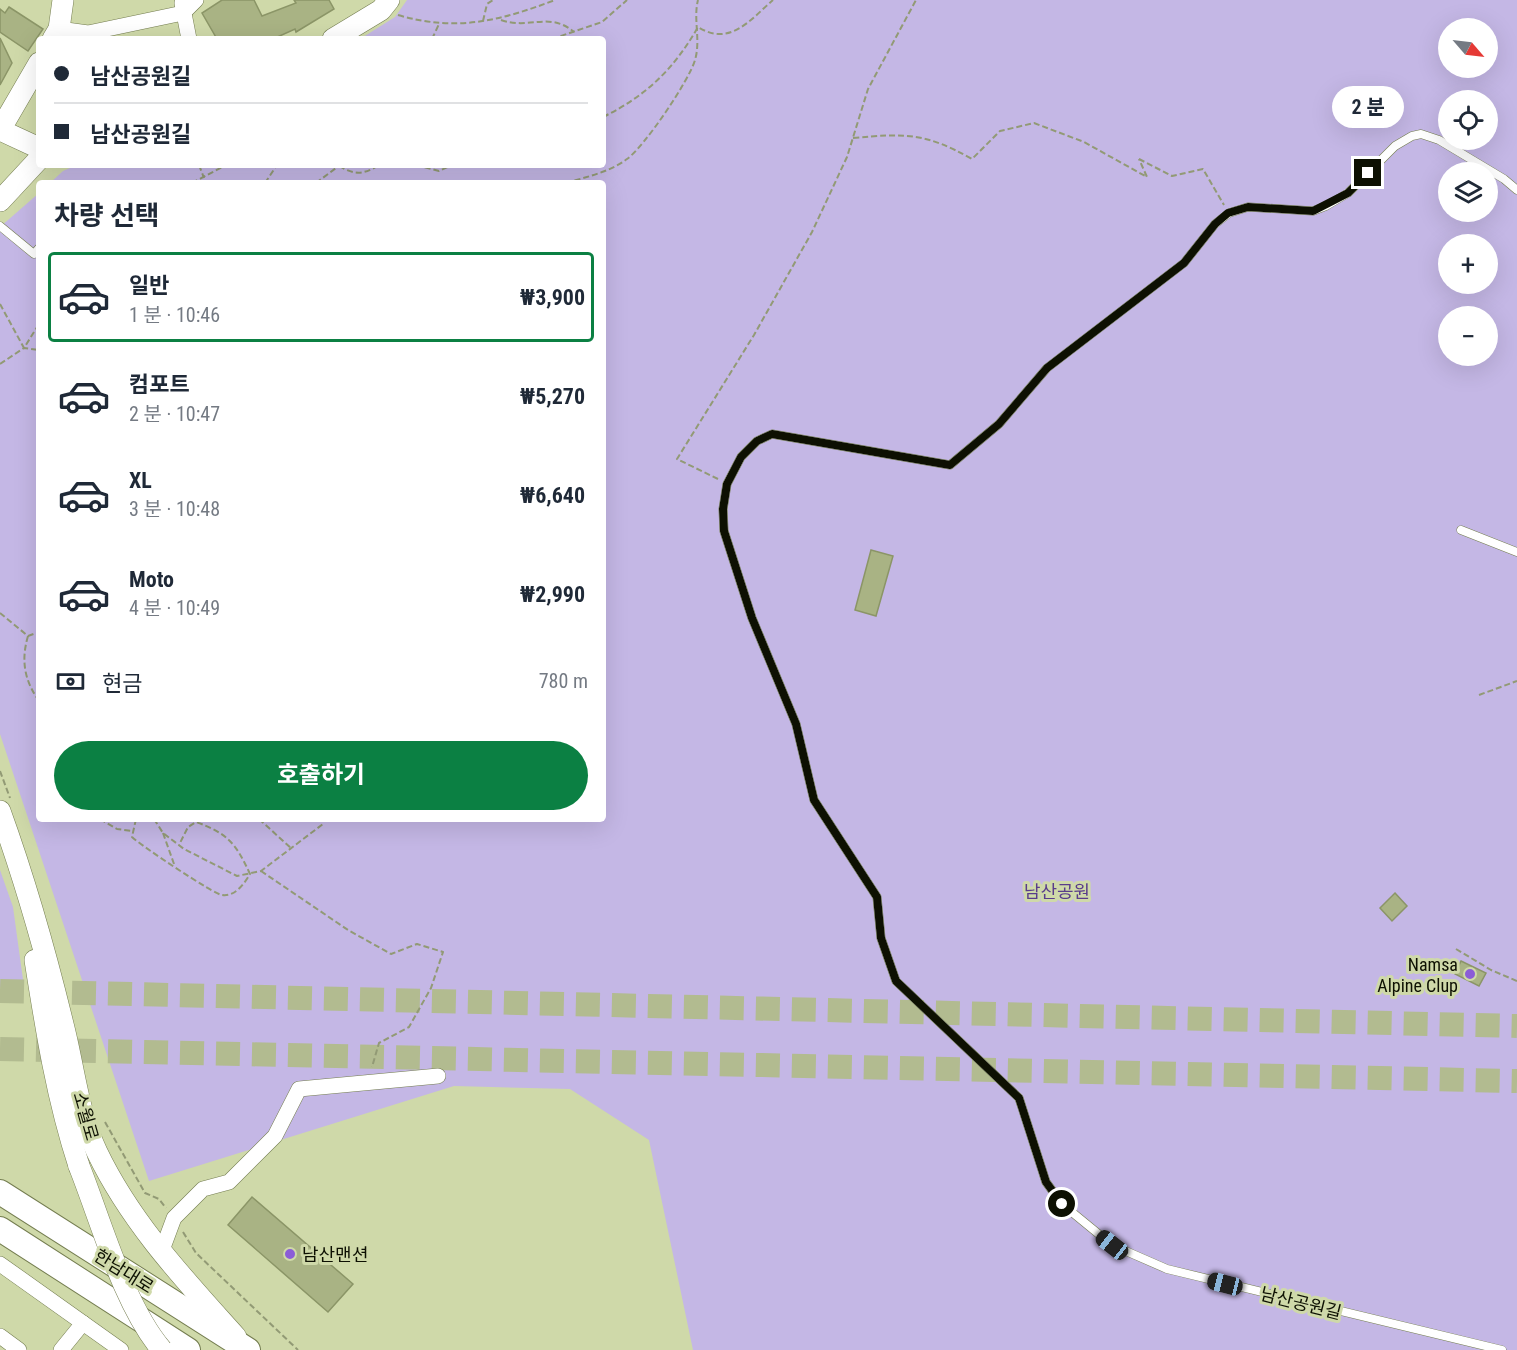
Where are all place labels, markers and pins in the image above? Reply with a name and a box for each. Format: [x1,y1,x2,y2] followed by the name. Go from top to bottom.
[1377,954,1458,996] place label: Namsa Alpine Clup
[1463,967,1477,981] marker: Namsa Alpine Clup
[302,1244,368,1265] place label: 남산맨션
[283,1247,297,1261] marker: 남산맨션

